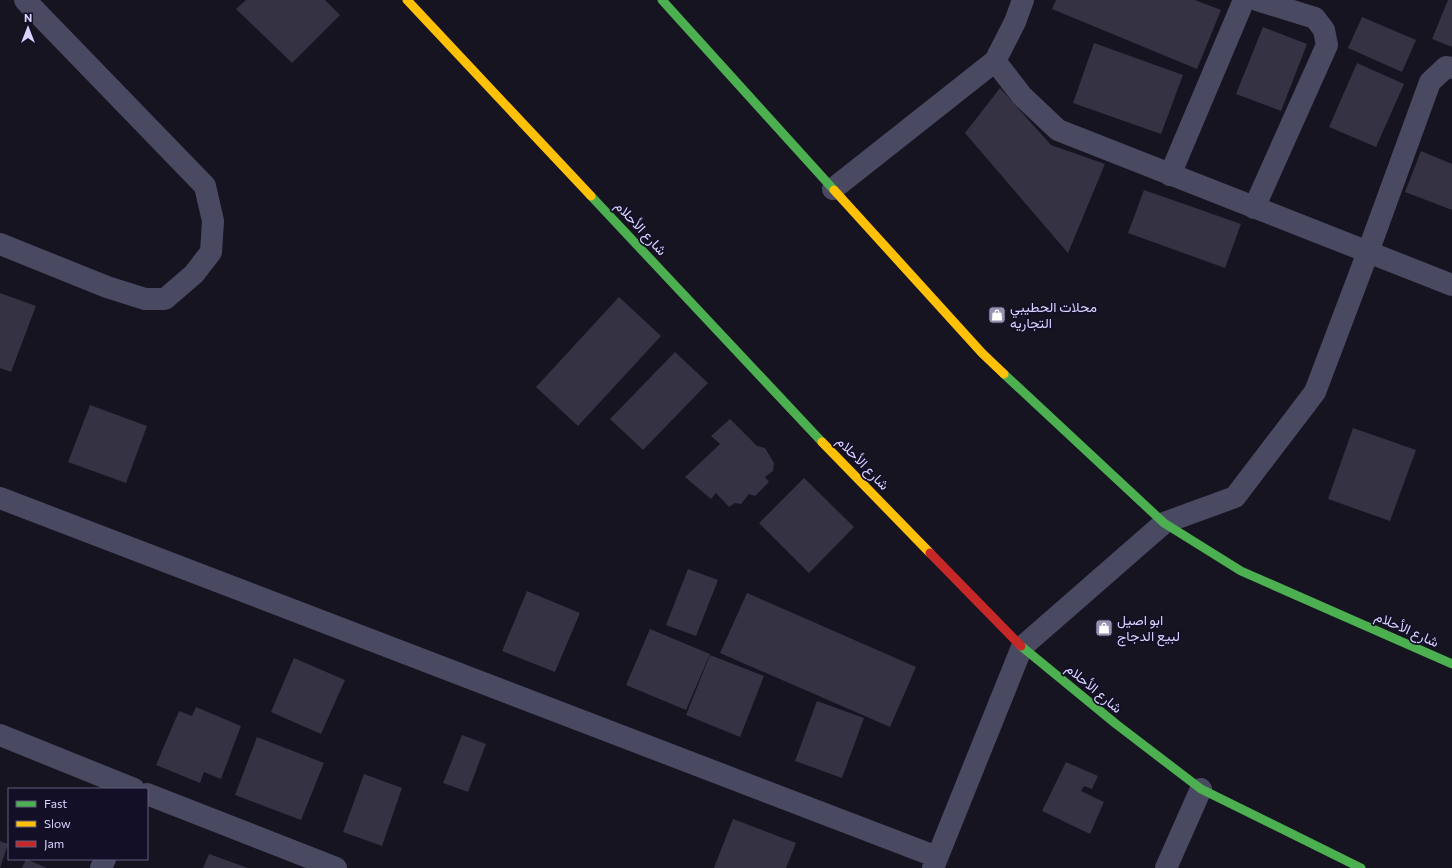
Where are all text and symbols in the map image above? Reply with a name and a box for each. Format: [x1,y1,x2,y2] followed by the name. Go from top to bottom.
[8,8,48,48] north arrow
[24,11,32,24] text: N
[610,197,671,260] street label: شارع الأحلام
[1010,298,1097,332] place label: محلات الحطيبي التجاريه
[987,305,1007,325] shop icon: محلات الحطيبي التجاريه
[831,432,893,495] street label: شارع الأحلام
[1371,607,1442,653] street label: شارع الأحلام
[1117,611,1180,647] place label: ابو اصيل لبيع الدجاج
[1094,618,1114,638] shop icon: ابو اصيل لبيع الدجاج
[1061,659,1126,718] street label: شارع الأحلام
[8,788,148,860] legend
[44,796,67,810] text: Fast
[44,816,71,830] text: Slow
[44,836,64,851] text: Jam

